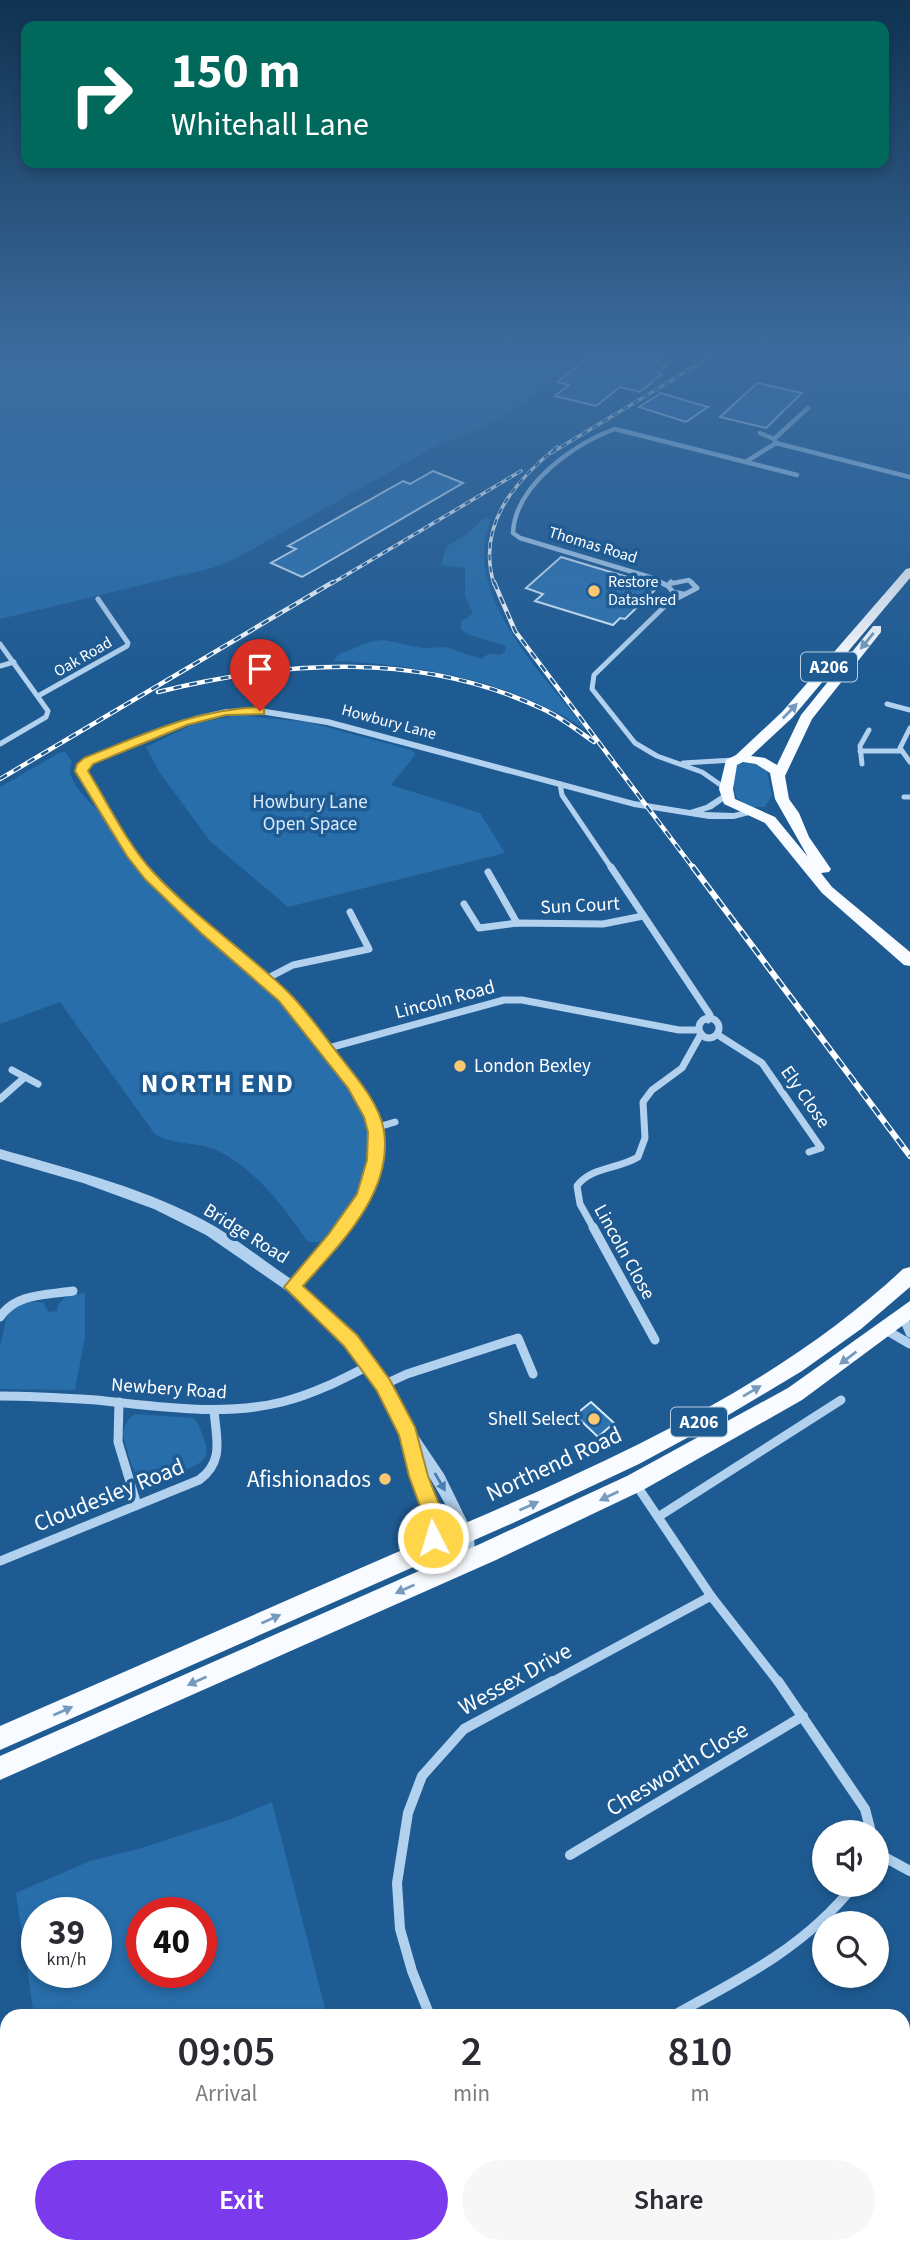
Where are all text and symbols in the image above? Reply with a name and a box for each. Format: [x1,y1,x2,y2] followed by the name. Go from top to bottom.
[171,37,300,107] text: 150 m
[56,49,147,140] icon: right
[171,102,369,148] text: Whitehall Lane
[546,521,640,569] street label: Thomas Road
[608,571,676,611] place label: Restore Datashred
[586,583,602,599] marker: Restore Datashred
[50,631,116,683] street label: Oak Road
[859,631,874,649] one-way arrow
[230,639,290,711] pin
[241,650,279,688] icon: arrive
[801,652,857,682] road number: A206
[339,699,439,745] street label: Howbury Lane
[782,703,798,720] one-way arrow
[252,789,368,838] park label: Howbury Lane Open Space
[540,890,621,922] street label: Sun Court
[392,974,498,1026] street label: Lincoln Road
[474,1053,591,1080] place label: London Bexley
[452,1058,468,1074] marker: London Bexley
[774,1060,836,1134] street label: Ely Close
[141,1065,295,1102] district label: NORTH END
[198,1197,294,1271] street label: Bridge Road
[587,1199,661,1305] street label: Lincoln Close
[839,1351,857,1365] one-way arrow
[110,1371,228,1407] street label: Newbery Road
[743,1384,762,1397] one-way arrow
[488,1406,581,1433] place label: Shell Select
[671,1408,727,1436] road number: A206
[586,1411,602,1427] marker: Shell Select
[481,1418,627,1510] street label: Northend Road
[29,1450,189,1540] street label: Cloudesley Road
[247,1463,371,1496] place label: Afishionados
[377,1471,393,1487] marker: Afishionados
[434,1472,446,1492] one-way arrow
[599,1490,619,1502] one-way arrow
[518,1500,539,1511] one-way arrow
[396,1501,470,1575] position arrow
[394,1584,415,1595] one-way arrow
[261,1614,282,1625] one-way arrow
[452,1634,578,1724] street label: Wessex Drive
[186,1676,207,1687] one-way arrow
[52,1705,73,1716] one-way arrow
[600,1713,754,1825] street label: Chesworth Close
[812,1820,889,1988] map controls
[812,1820,889,1897] button: sound
[126,1897,217,1988] speed limit sign: 40
[48,1908,85,1958] text: 39
[812,1911,889,1988] button: search
[47,1947,86,1972] text: km/h
[178,2022,275,2082] text: 09:05
[461,2022,482,2082] text: 2
[668,2022,732,2082] text: 810
[196,2077,257,2110] text: Arrival
[453,2077,490,2110] text: min
[691,2077,710,2110] text: m
[35,2160,448,2240] button: Exit
[462,2160,875,2240] button: Share

